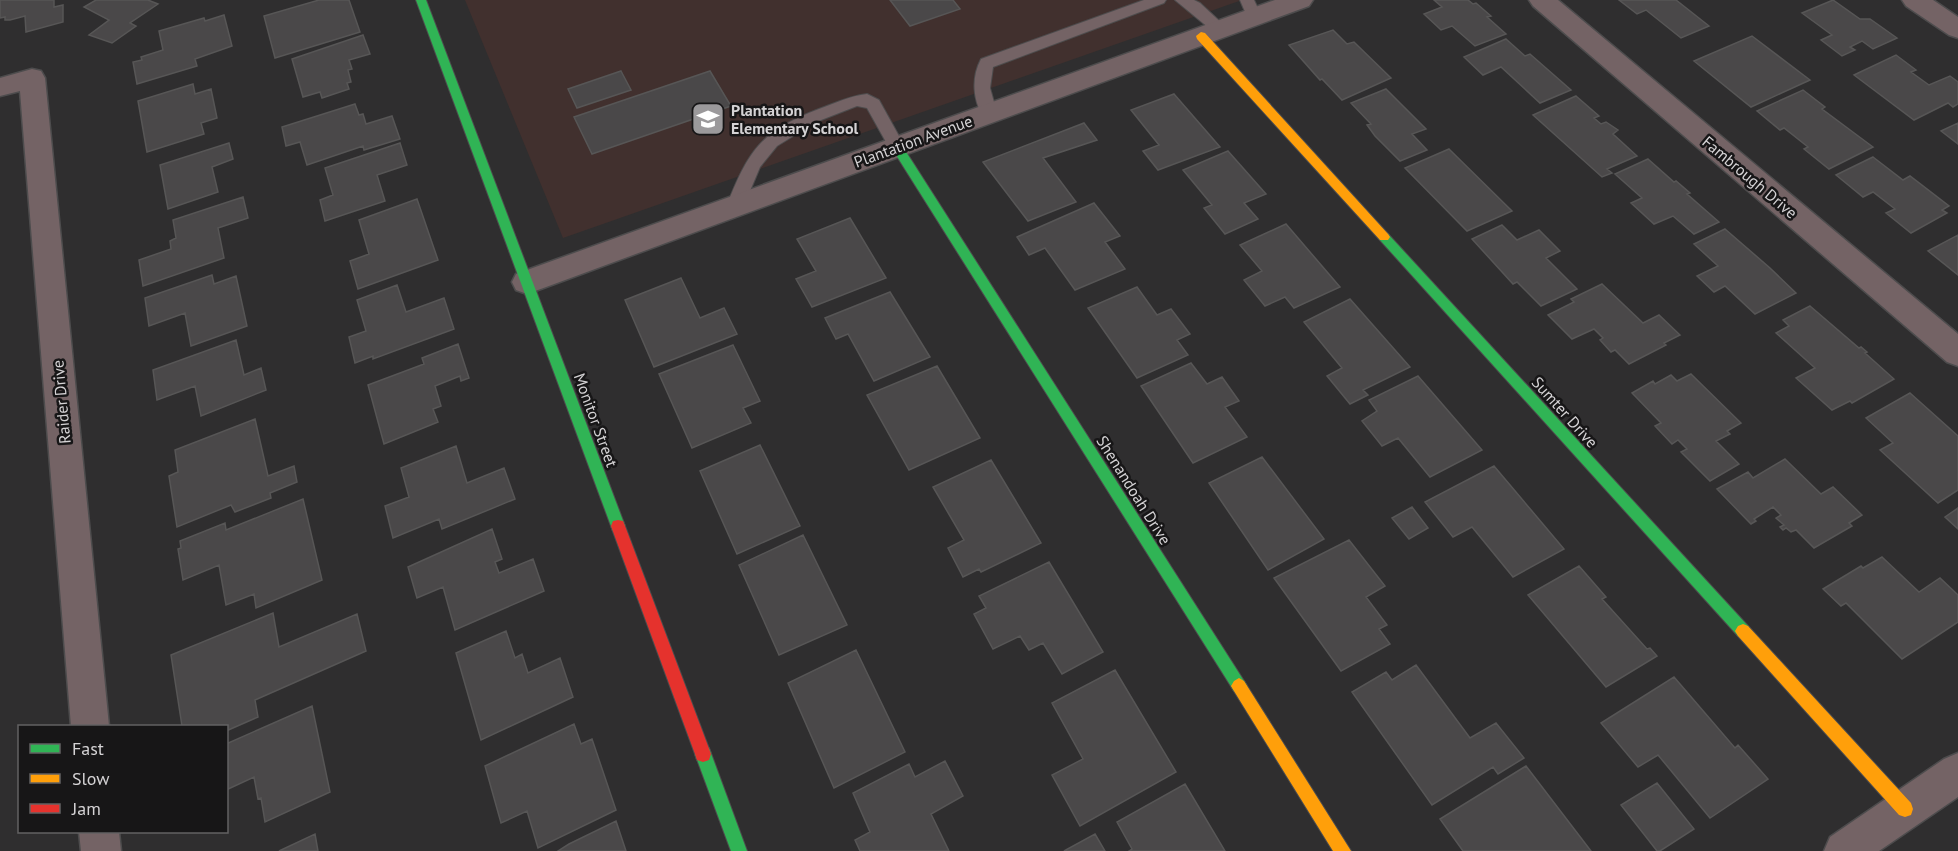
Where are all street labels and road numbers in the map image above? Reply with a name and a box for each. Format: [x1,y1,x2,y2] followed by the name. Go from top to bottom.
[851,110,975,172] street label: Plantation Avenue
[1698,131,1802,223] street label: Fambrough Drive
[47,359,75,445] street label: Raider Drive
[570,370,622,470] street label: Monitor Street
[1528,372,1602,452] street label: Sumter Drive
[1092,432,1176,548] street label: Shenandoah Drive

